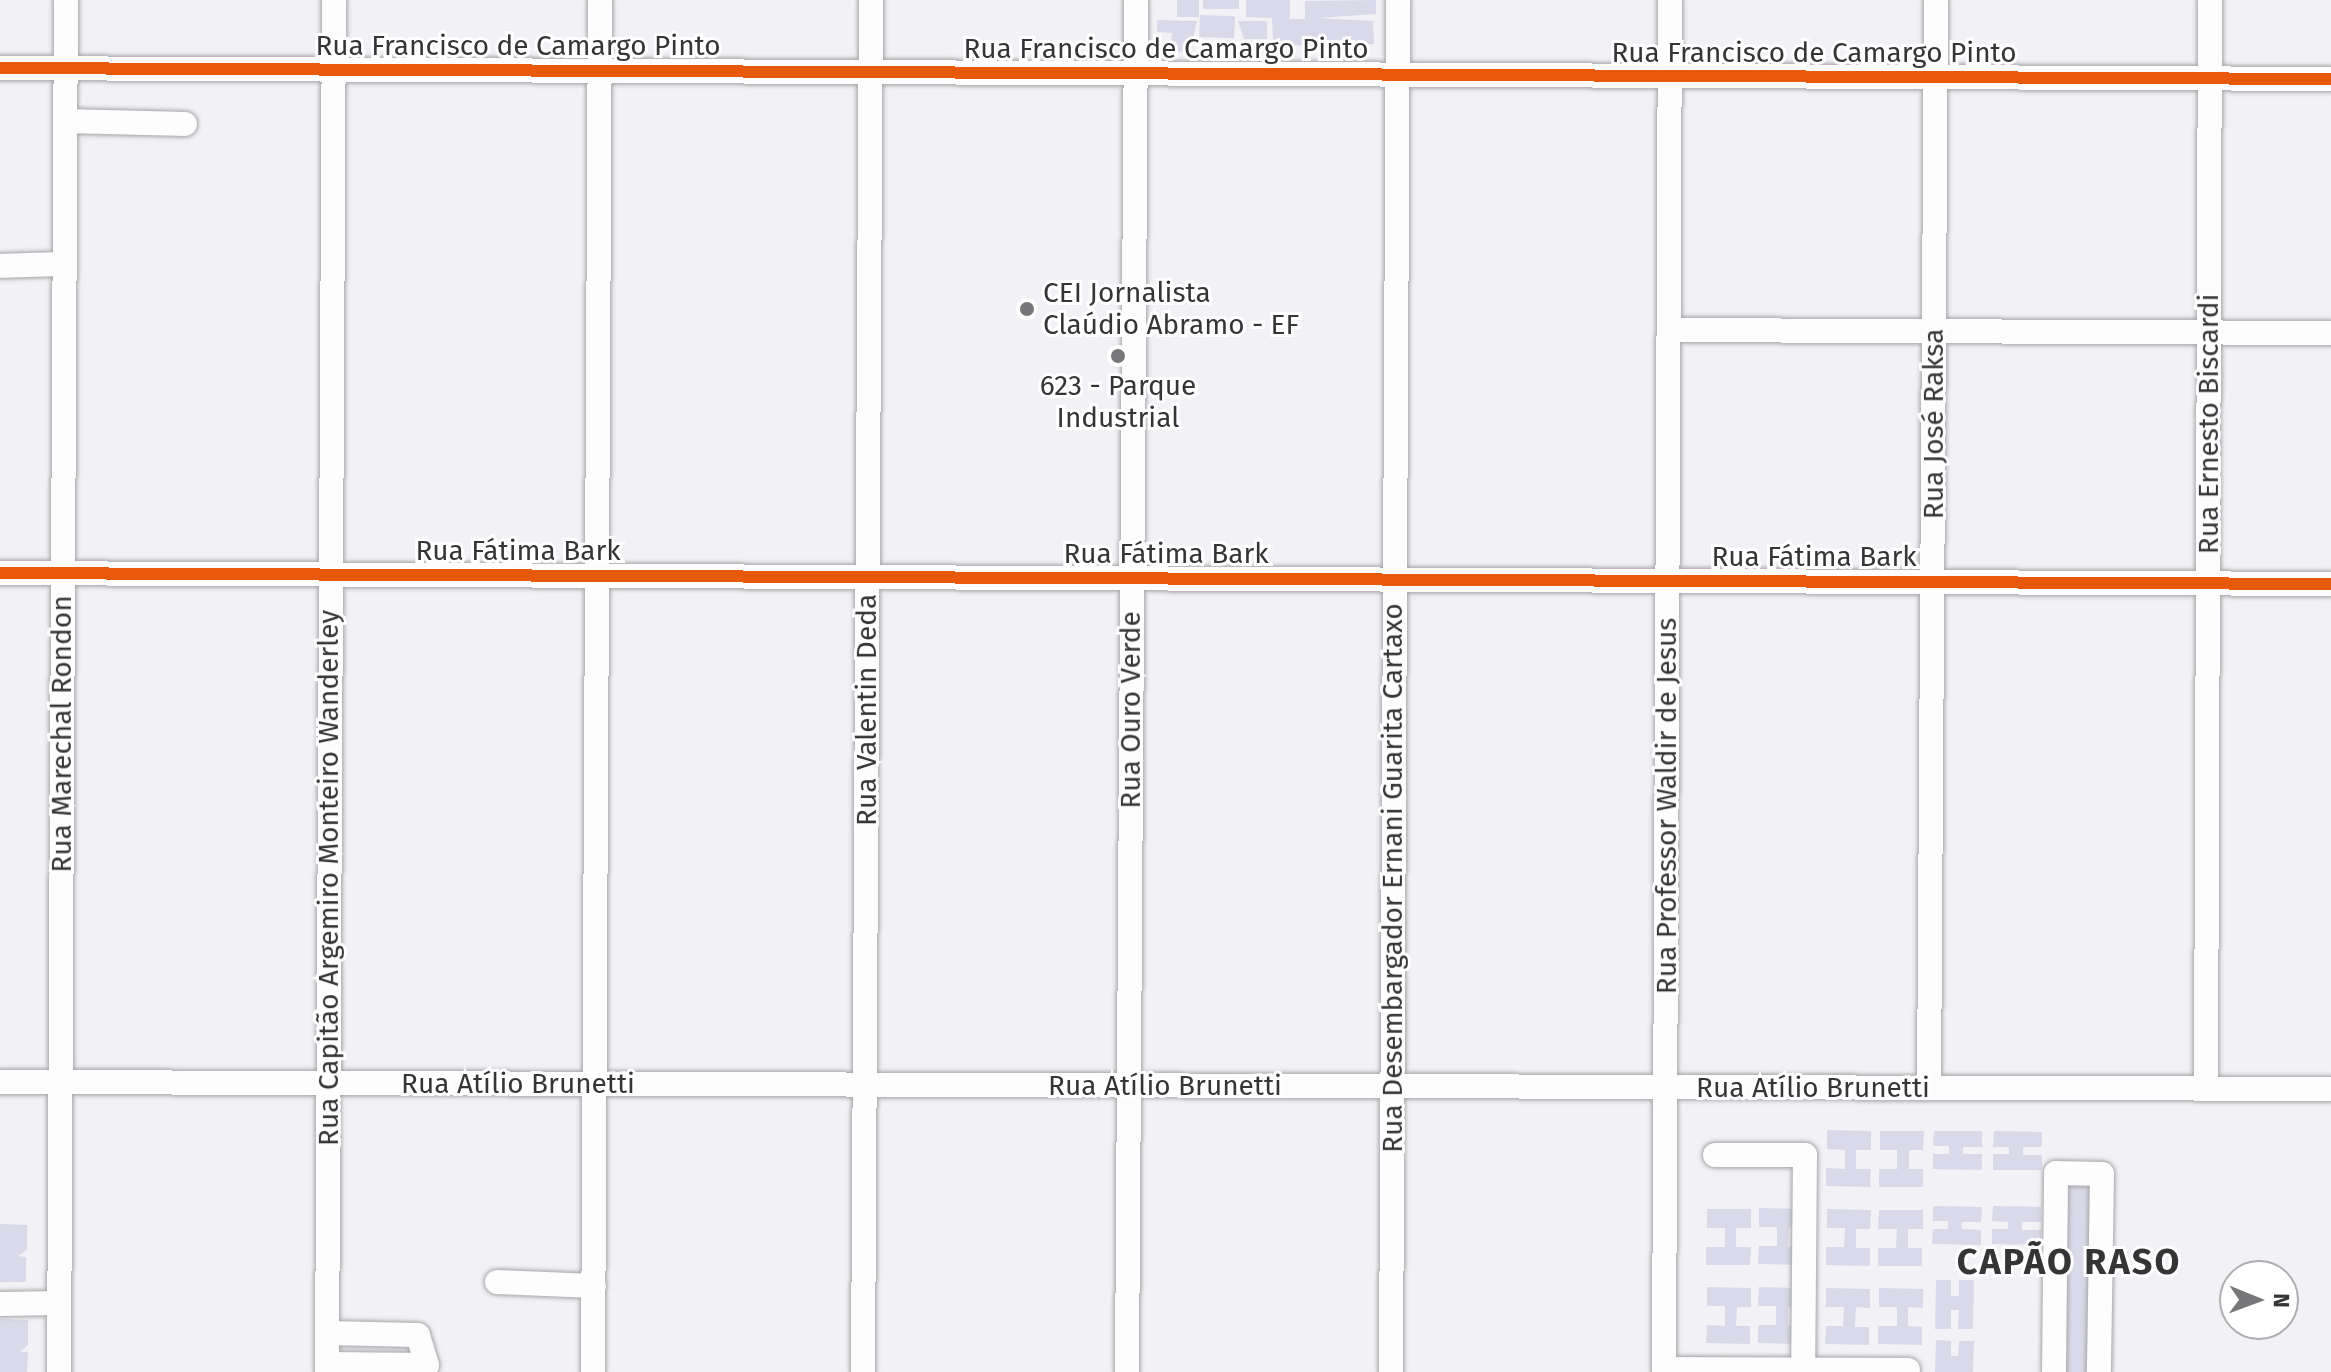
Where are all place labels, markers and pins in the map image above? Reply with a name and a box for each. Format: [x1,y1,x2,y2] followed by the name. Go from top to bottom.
[1043,276,1299,342] place label: CEI Jornalista Claúdio Abramo - EF
[1018,300,1036,318] marker: CEI Jornalista Claúdio Abramo - EF
[1109,347,1127,365] marker: 623 - Parque Industrial
[1040,369,1196,435] place label: 623 - Parque Industrial

